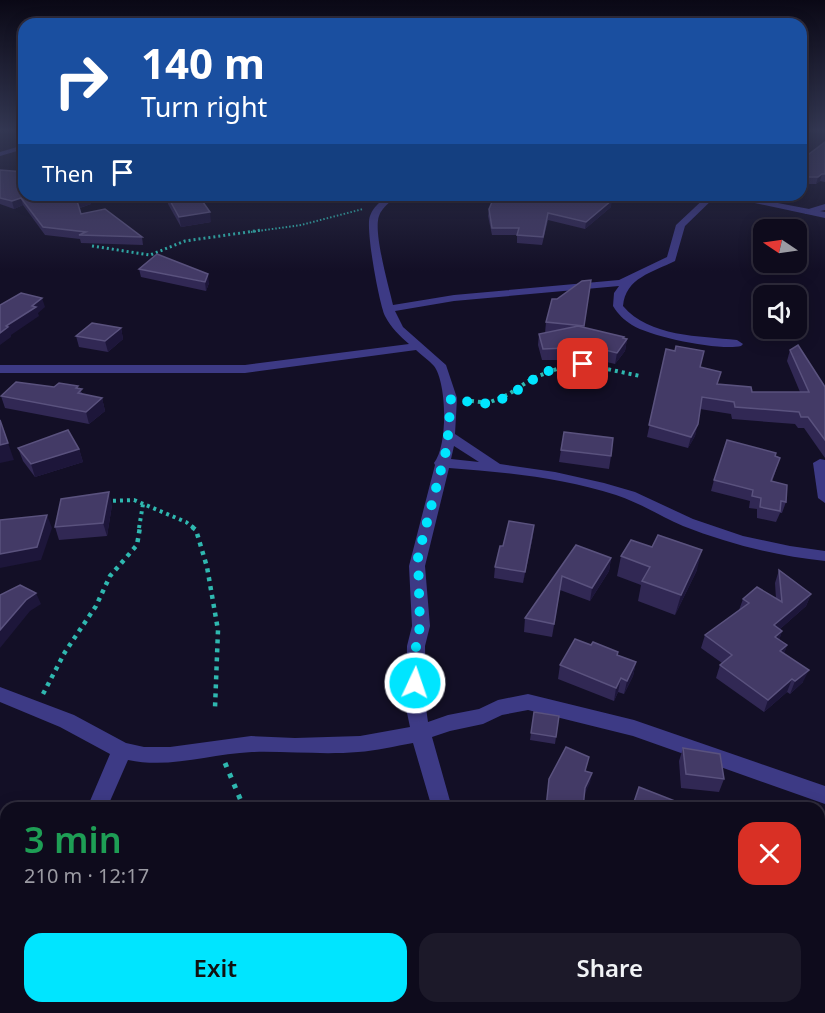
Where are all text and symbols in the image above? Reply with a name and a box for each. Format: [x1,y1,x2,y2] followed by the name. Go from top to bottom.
[141,34,265,91] text: 140 m
[42,42,120,120] icon: right
[141,88,267,125] text: Turn right
[106,156,139,189] icon: arrive
[42,158,94,188] text: Then
[753,219,807,273] north arrow
[753,219,807,339] map controls
[753,285,807,339] button: sound
[557,338,608,389] pin
[566,347,599,380] icon: arrive
[383,651,447,715] position arrow
[24,815,122,864] text: 3 min
[738,822,801,885] button: close
[24,862,149,889] text: 210 m · 12:17
[24,933,407,1002] button: Exit
[419,933,801,1002] button: Share

